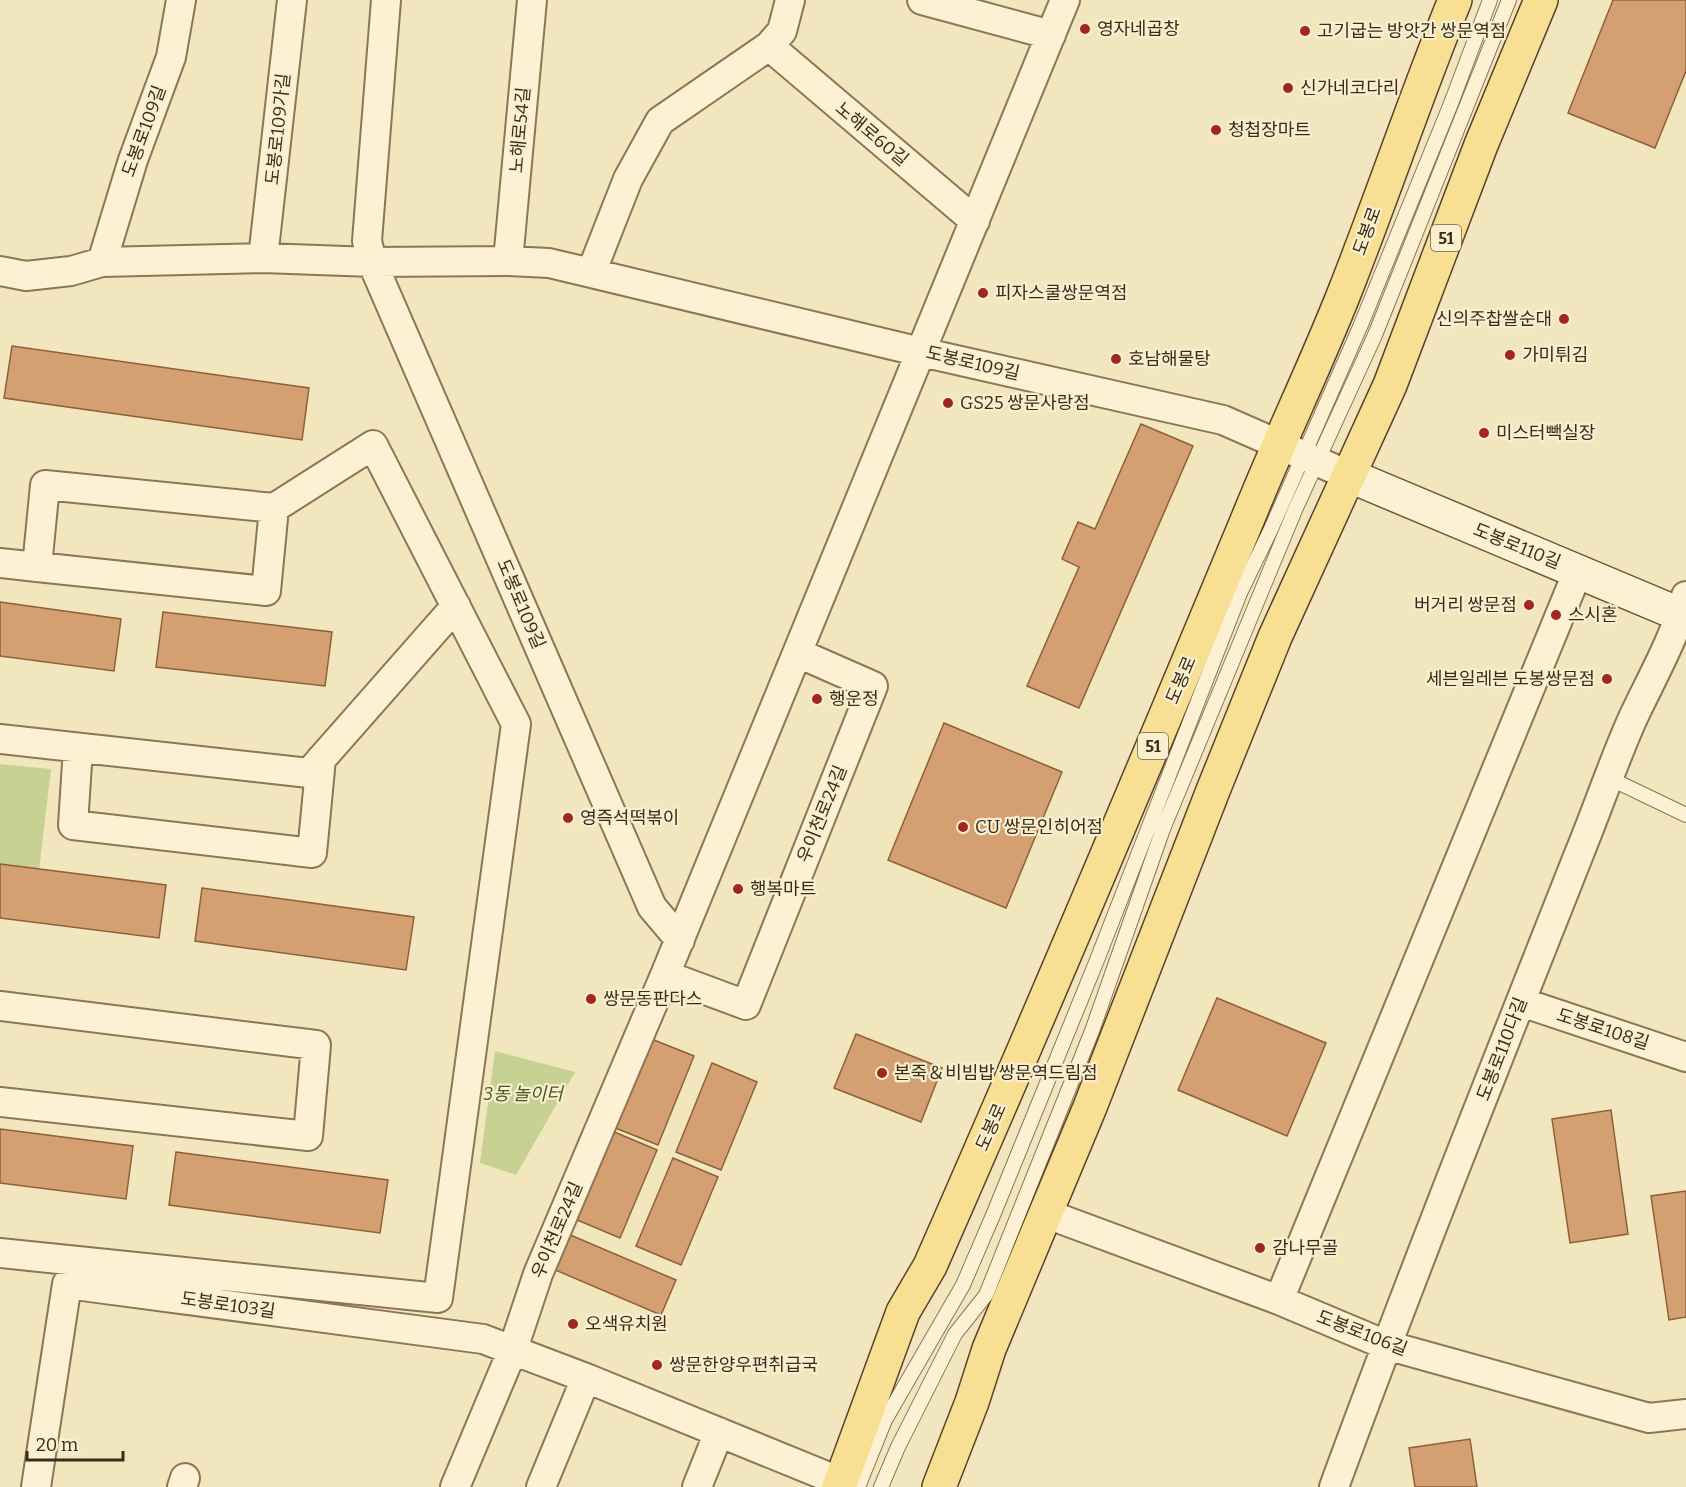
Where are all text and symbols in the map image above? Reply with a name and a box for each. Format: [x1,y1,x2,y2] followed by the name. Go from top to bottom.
[1097,18,1180,40] place label: 영자네곱창
[1317,20,1506,42] place label: 고기굽는 방앗간 쌍문역점
[1078,22,1092,36] marker: 영자네곱창
[1298,24,1312,38] marker: 고기굽는 방앗간 쌍문역점
[261,72,295,186] street label: 도봉로109가길
[1300,77,1399,99] place label: 신가네코다리
[1281,81,1295,95] marker: 신가네코다리
[117,82,171,180] street label: 도봉로109길
[505,86,535,174] street label: 노해로54길
[831,97,913,171] street label: 노해로60길
[1228,119,1311,141] place label: 청첩장마트
[1209,123,1223,137] marker: 청첩장마트
[1348,204,1386,258] street label: 도봉로
[1431,225,1461,251] road number: 51
[995,282,1127,304] place label: 피자스쿨쌍문역점
[976,286,990,300] marker: 피자스쿨쌍문역점
[1436,308,1552,330] place label: 신의주찹쌀순대
[1557,312,1571,326] marker: 신의주찹쌀순대
[924,342,1022,384] street label: 도봉로109길
[1522,344,1588,366] place label: 가미튀김
[1128,348,1211,370] place label: 호남해물탕
[1503,348,1517,362] marker: 가미튀김
[1109,352,1123,366] marker: 호남해물탕
[960,392,1090,414] place label: GS25 쌍문사랑점
[941,396,955,410] marker: GS25 쌍문사랑점
[1496,422,1595,444] place label: 미스터빽실장
[1477,426,1491,440] marker: 미스터빽실장
[1470,518,1564,574] street label: 도봉로110길
[492,556,550,652] street label: 도봉로109길
[1414,594,1517,616] place label: 버거리 쌍문점
[1522,598,1536,612] marker: 버거리 쌍문점
[1568,604,1618,626] place label: 스시혼
[1549,608,1563,622] marker: 스시혼
[1161,653,1201,707] street label: 도봉로
[1426,668,1595,690] place label: 세븐일레븐 도봉쌍문점
[1600,672,1614,686] marker: 세븐일레븐 도봉쌍문점
[829,688,879,710] place label: 행운정
[810,692,824,706] marker: 행운정
[1138,733,1168,759] road number: 51
[792,762,852,866] street label: 우이천로24길
[580,807,679,829] place label: 영즉석떡볶이
[561,811,575,825] marker: 영즉석떡볶이
[975,816,1103,838] place label: CU 쌍문인히어점
[956,820,970,834] marker: CU 쌍문인히어점
[750,878,816,900] place label: 행복마트
[731,882,745,896] marker: 행복마트
[603,988,702,1010] place label: 쌍문동판다스
[584,992,598,1006] marker: 쌍문동판다스
[1472,994,1532,1104] street label: 도봉로110다길
[1554,1004,1652,1054] street label: 도봉로108길
[894,1062,1098,1084] place label: 본죽＆비빔밥 쌍문역드림점
[875,1066,889,1080] marker: 본죽＆비빔밥 쌍문역드림점
[483,1083,565,1105] park label: 3동 놀이터
[971,1100,1011,1154] street label: 도봉로
[527,1178,587,1282] street label: 우이천로24길
[1272,1237,1338,1259] place label: 감나무골
[1253,1241,1267,1255] marker: 감나무골
[179,1287,277,1323] street label: 도봉로103길
[1313,1306,1411,1360] street label: 도봉로106길
[585,1313,668,1335] place label: 오색유치원
[566,1317,580,1331] marker: 오색유치원
[669,1354,818,1376] place label: 쌍문한양우편취급국
[650,1358,664,1372] marker: 쌍문한양우편취급국
[27,1424,123,1462] scale bar
[36,1434,78,1456] text: 20 m

